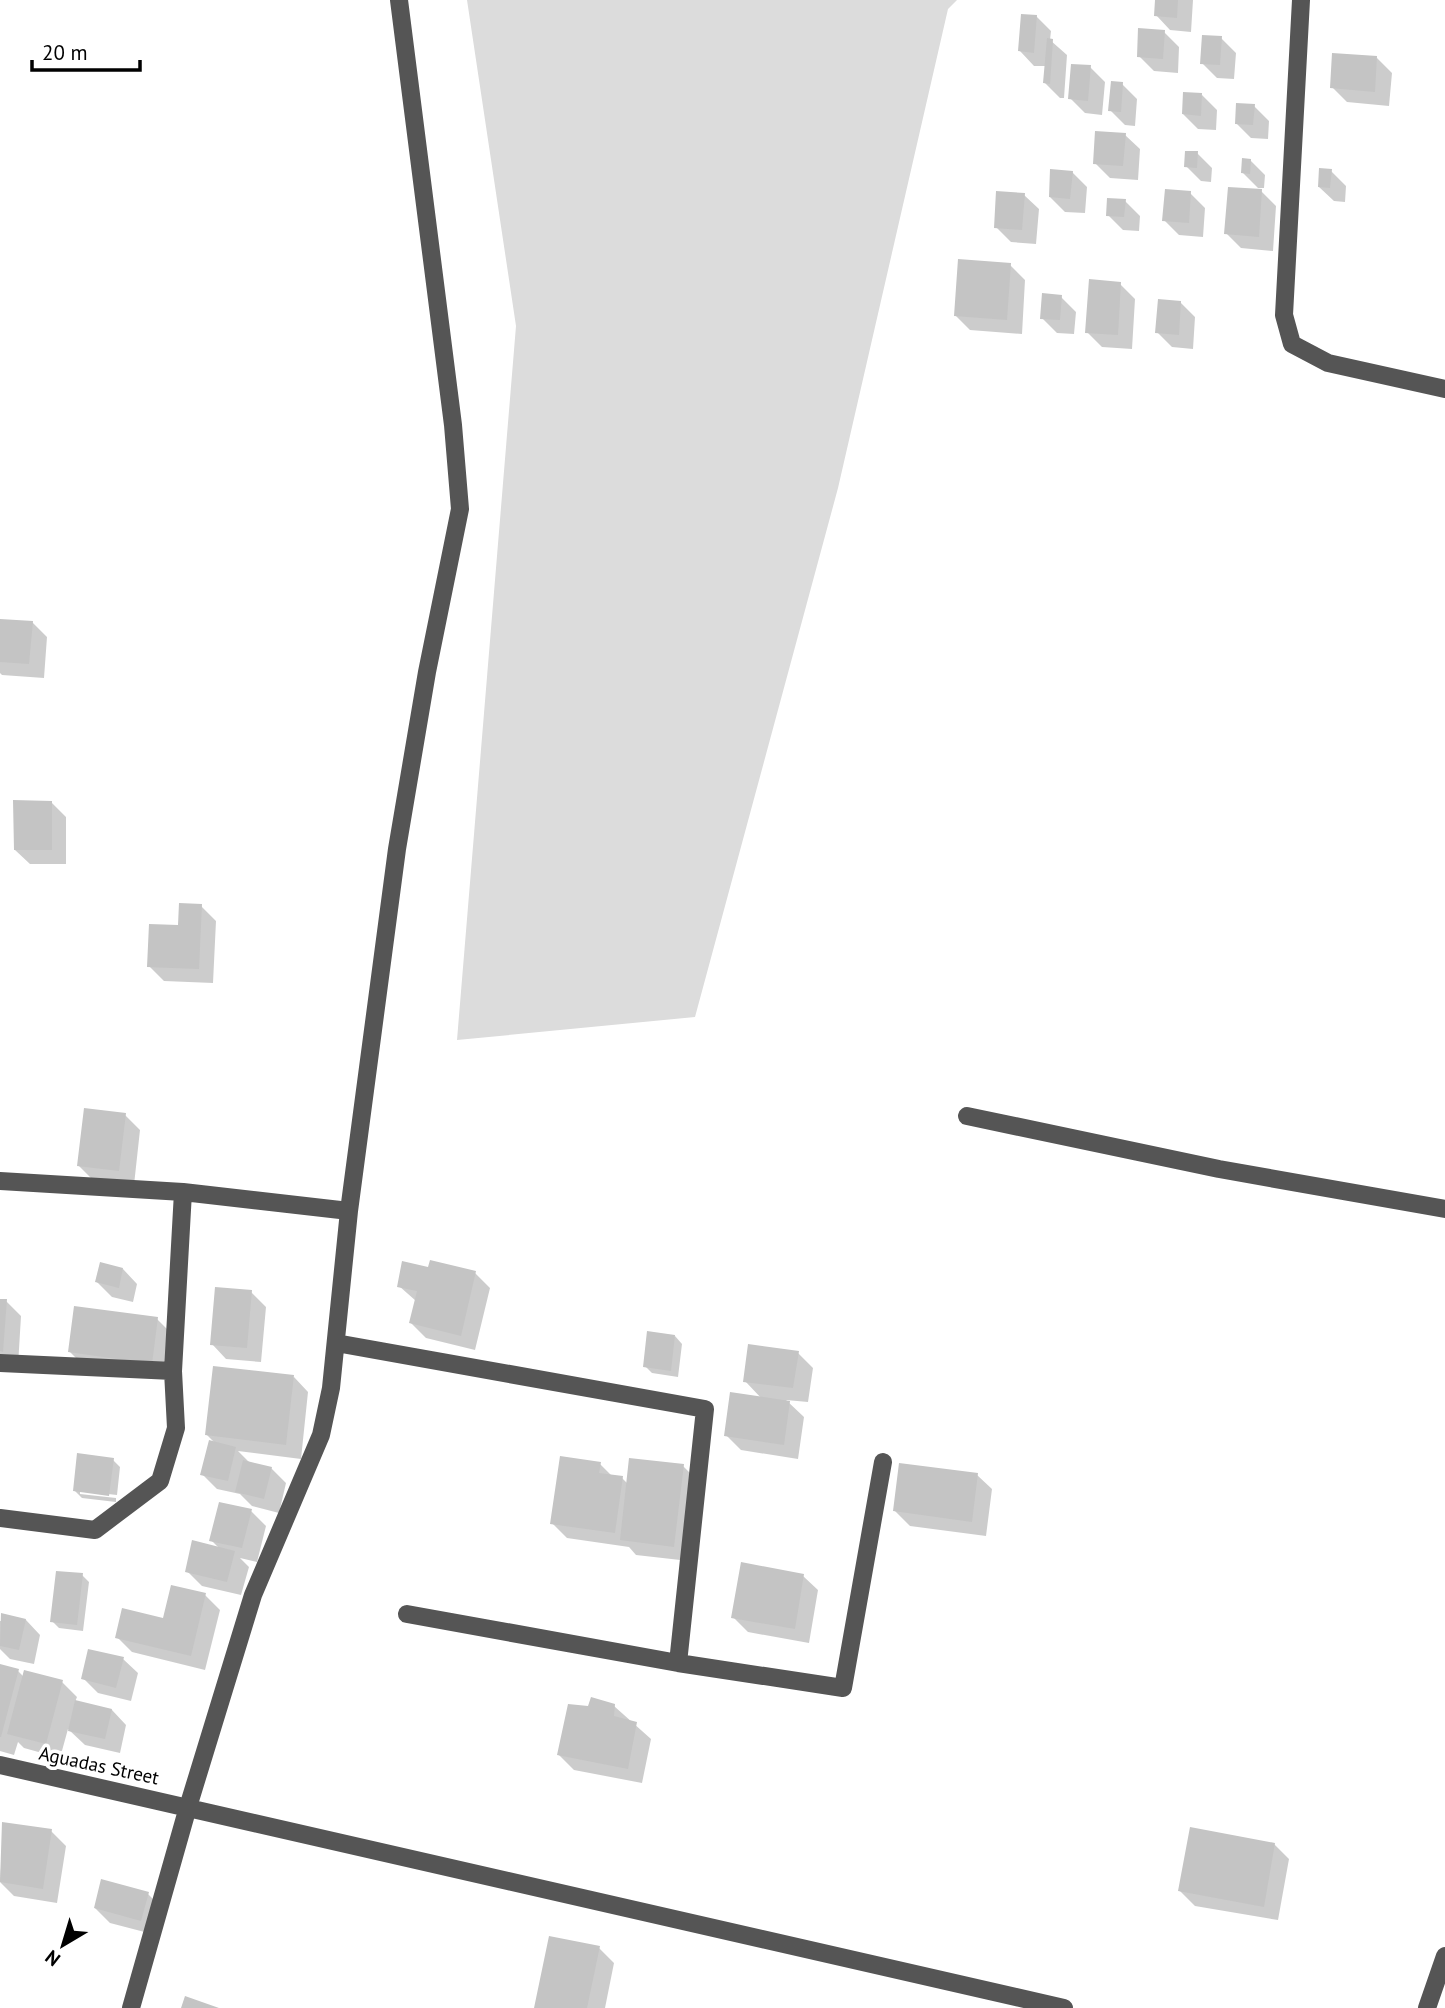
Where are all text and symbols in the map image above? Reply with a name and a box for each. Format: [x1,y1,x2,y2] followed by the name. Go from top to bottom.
[32,28,140,72] scale bar
[42,39,88,66] text: 20 m
[37,1741,162,1790] street label: Aguadas Street
[28,1910,98,1980] north arrow
[40,1945,65,1972] text: N

